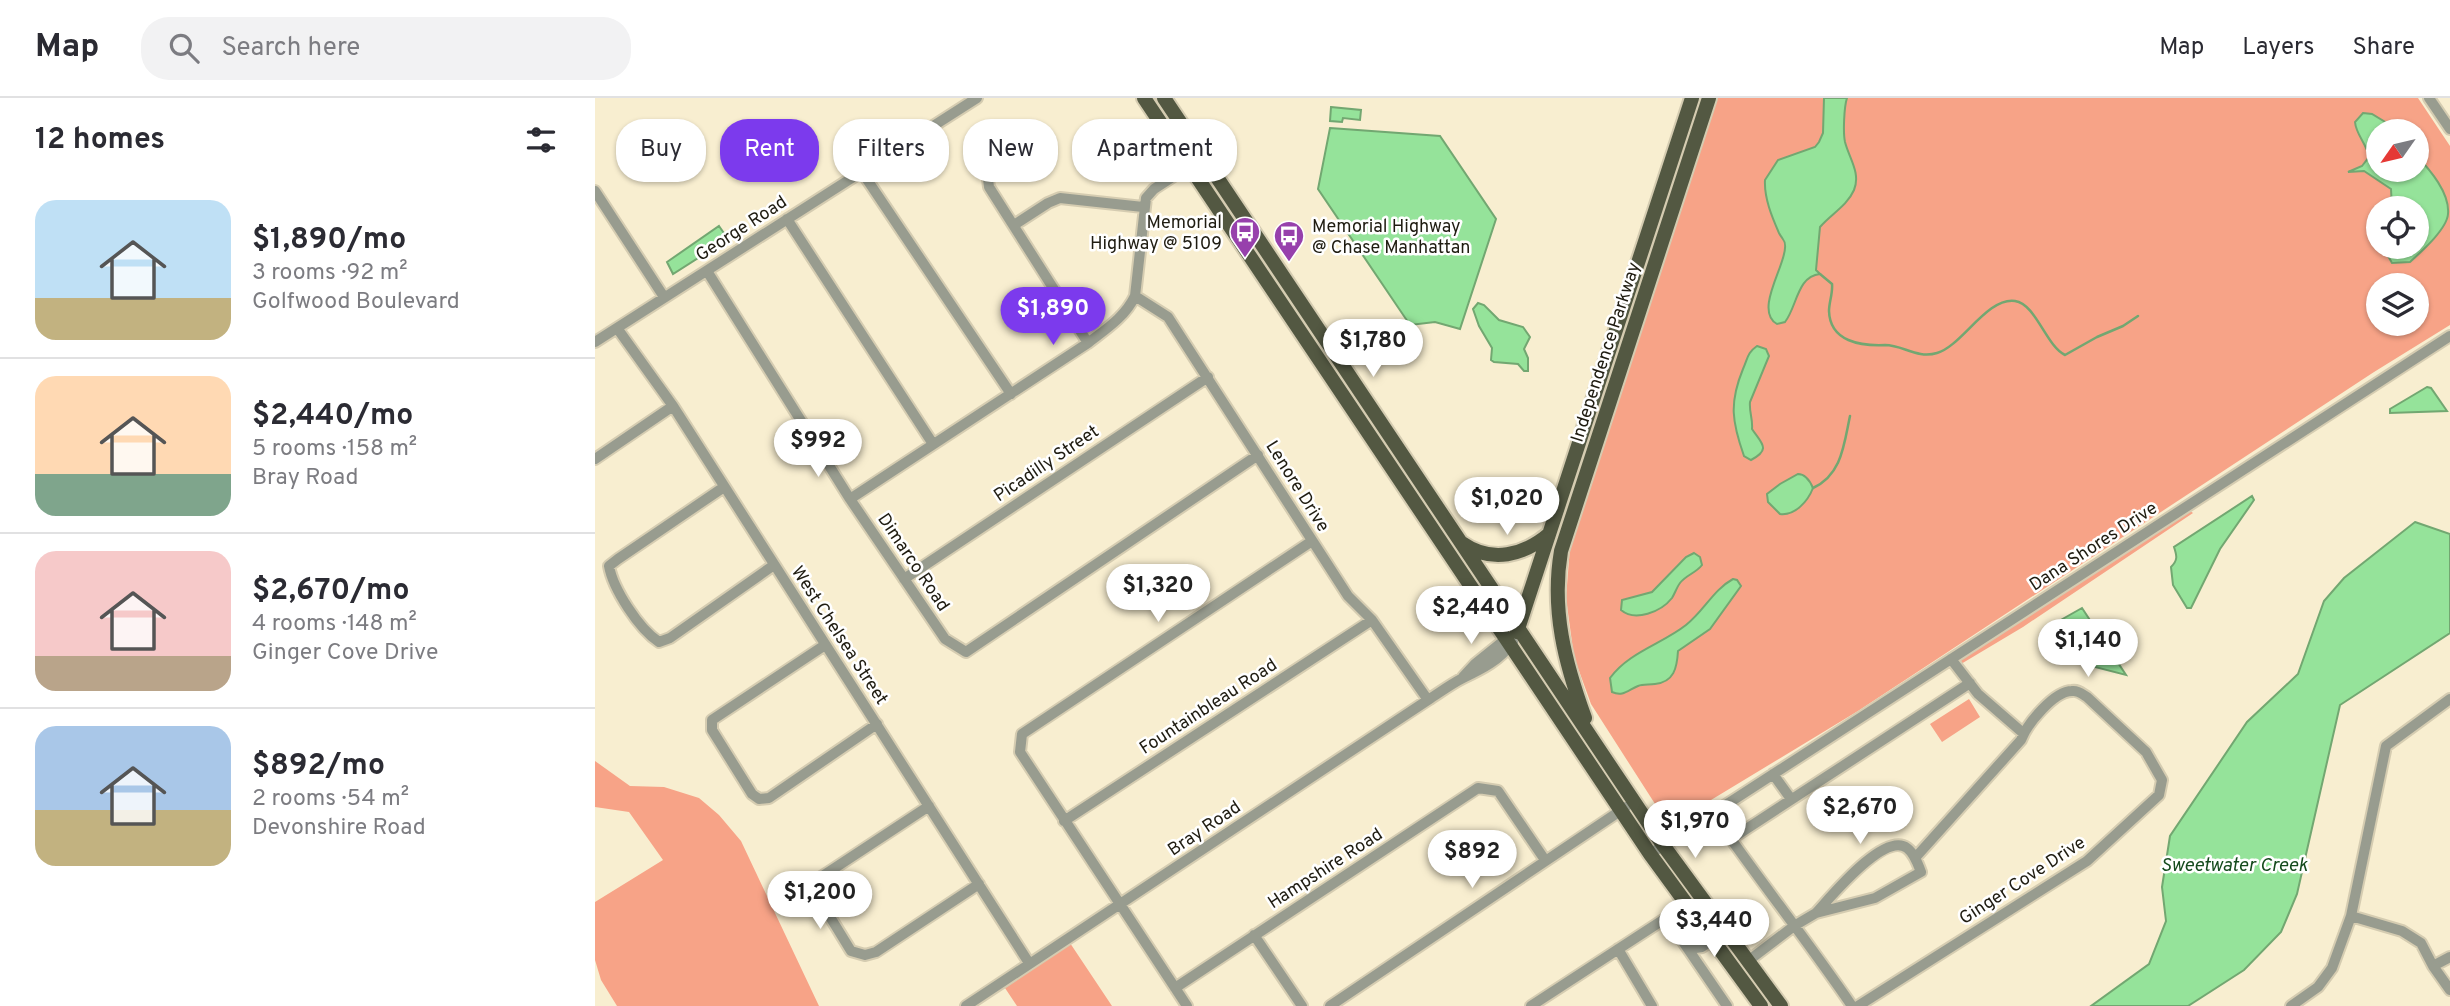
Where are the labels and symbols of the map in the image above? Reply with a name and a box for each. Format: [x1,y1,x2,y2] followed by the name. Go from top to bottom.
[2366,119,2429,182] north arrow
[692,191,792,267] street label: George Road
[1090,212,1222,256] place label: Memorial Highway @ 5109
[1228,215,1262,259] bus stop icon: Memorial Highway @ 5109
[1312,216,1471,260] place label: Memorial Highway @ Chase Manhattan
[1272,219,1306,263] bus stop icon: Memorial Highway @ Chase Manhattan
[1566,259,1646,445] street label: Independence Parkway
[996,288,1110,347] pin: $1,890
[1316,320,1430,379] pin: $1,780
[777,420,859,479] pin: $992
[990,421,1104,508] street label: Picadilly Street
[1260,437,1334,537] street label: Lenore Drive
[1450,478,1564,537] pin: $1,020
[2025,497,2162,597] street label: Dana Shores Drive
[871,509,954,616] street label: Dimarco Road
[785,562,892,710] street label: West Chelsea Street
[1101,564,1215,624] pin: $1,320
[1414,587,1528,646] pin: $2,440
[2031,620,2145,679] pin: $1,140
[1136,654,1282,760] street label: Fountainbleau Road
[1803,786,1917,846] pin: $2,670
[1164,796,1246,862] street label: Bray Road
[1638,800,1752,860] pin: $1,970
[1264,824,1388,915] street label: Hampshire Road
[1431,830,1513,890] pin: $892
[1955,832,2090,931] street label: Ginger Cove Drive
[2160,854,2308,878] water label: Sweetwater Creek
[763,872,877,931] pin: $1,200
[1657,900,1771,959] pin: $3,440

